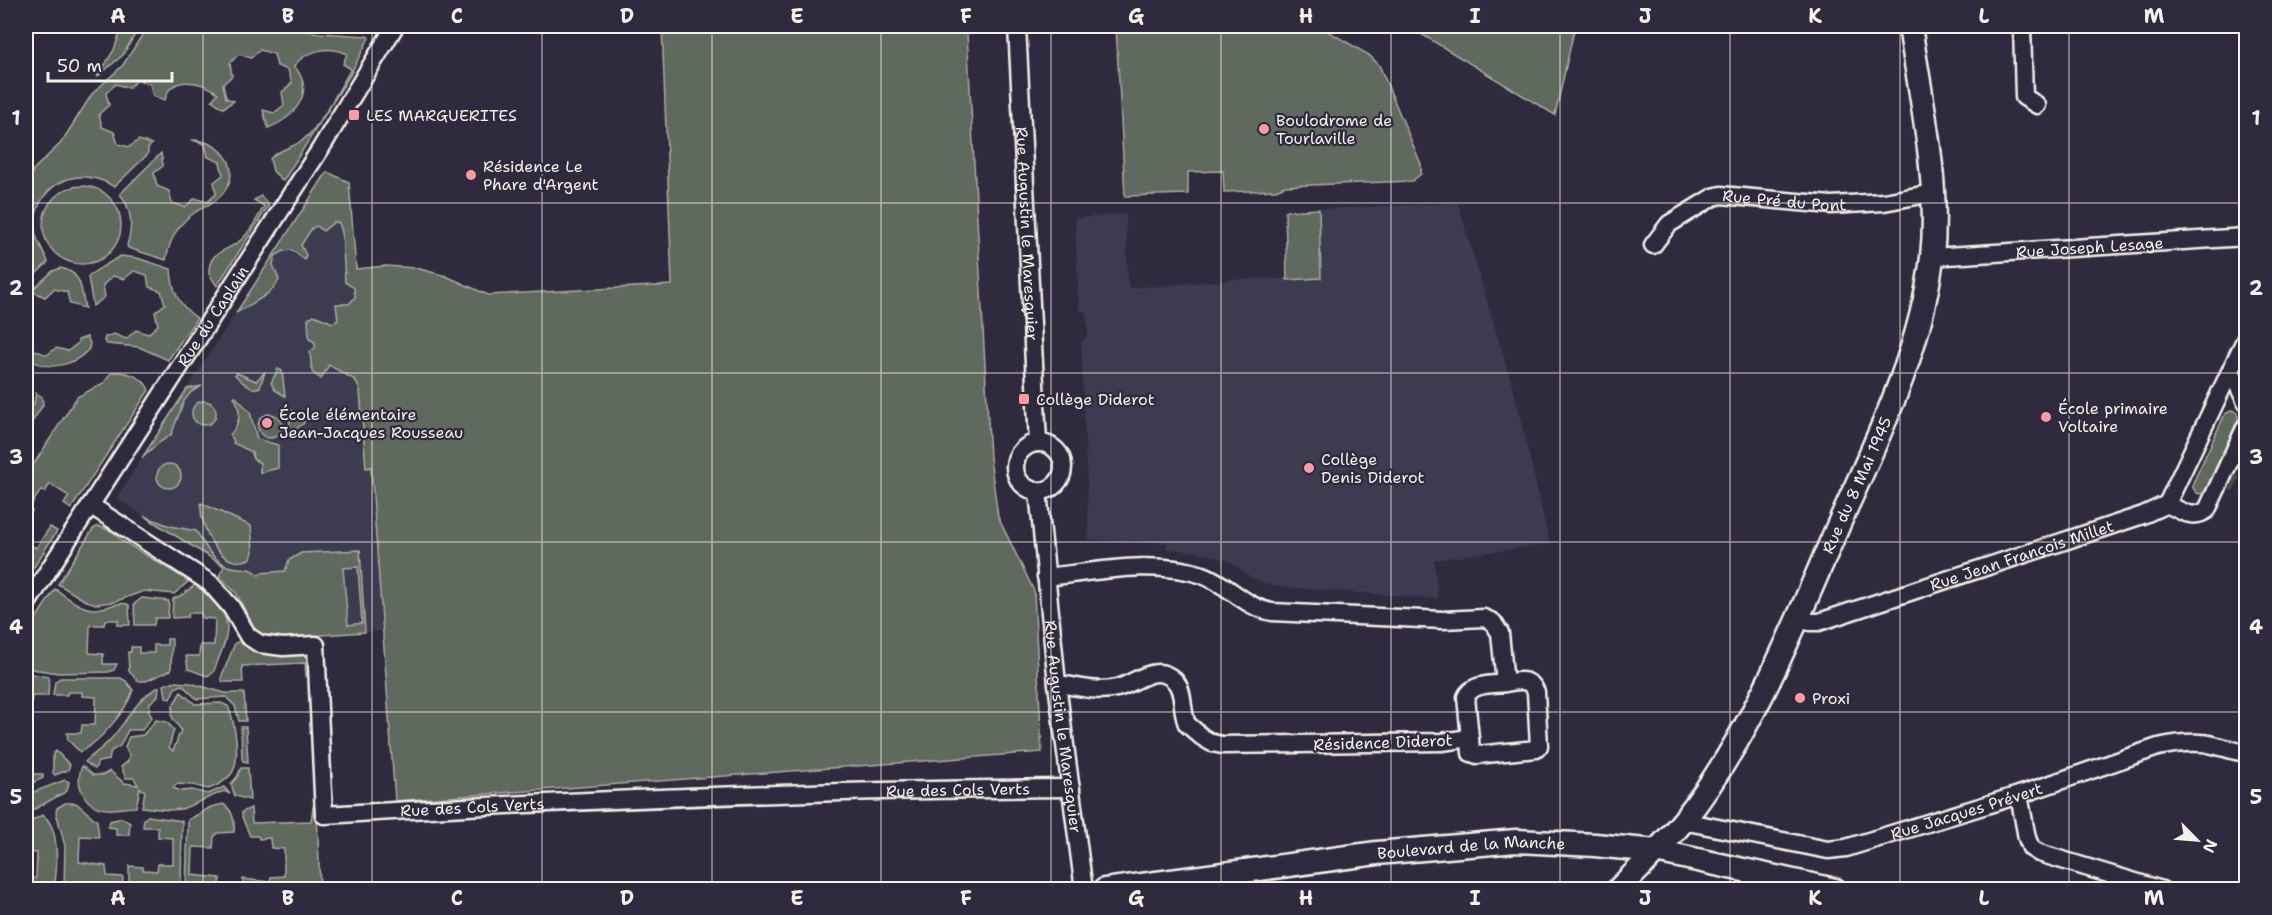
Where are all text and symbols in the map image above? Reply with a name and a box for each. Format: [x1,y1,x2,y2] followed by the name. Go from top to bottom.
[110,3,126,29] text: A
[282,3,294,29] text: B
[451,3,463,29] text: C
[620,3,634,29] text: D
[790,3,804,29] text: E
[960,3,972,29] text: F
[1128,3,1144,29] text: G
[1299,3,1313,29] text: H
[1469,3,1481,29] text: I
[1639,3,1652,29] text: J
[1808,3,1822,29] text: K
[1979,3,1990,29] text: L
[2144,3,2165,29] text: M
[48,45,172,83] scale bar
[57,54,102,78] text: 50 m
[11,105,21,131] text: 1
[366,105,517,126] place label: LES MARGUERITES
[2251,105,2261,131] text: 1
[347,108,361,122] marker: LES MARGUERITES
[1276,110,1392,149] place label: Boulodrome de Tourlaville
[1257,122,1271,136] marker: Boulodrome de Tourlaville
[1011,126,1043,341] street label: Rue Augustin le Maresquier
[483,156,599,195] place label: Résidence Le Phare d'Argent
[464,168,478,182] marker: Résidence Le Phare d'Argent
[1722,185,1847,216] street label: Rue Pré du Pont
[2015,232,2164,263] street label: Rue Joseph Lesage
[173,262,253,371] street label: Rue du Caplain
[9,275,23,301] text: 2
[2249,275,2263,301] text: 2
[1036,389,1155,410] place label: Collège Diderot
[1017,392,1031,406] marker: Collège Diderot
[2058,398,2168,437] place label: École primaire Voltaire
[279,404,463,443] place label: École élémentaire Jean-Jacques Rousseau
[2039,410,2053,424] marker: École primaire Voltaire
[1817,414,1896,557] street label: Rue du 8 Mai 1945
[260,416,274,430] marker: École élémentaire Jean-Jacques Rousseau
[9,444,23,470] text: 3
[2249,444,2263,470] text: 3
[1321,449,1425,488] place label: Collège Denis Diderot
[1302,461,1316,475] marker: Collège Denis Diderot
[1927,515,2116,596] street label: Rue Jean François Millet
[9,614,23,640] text: 4
[2249,614,2263,640] text: 4
[1040,619,1086,834] street label: Rue Augustin le Maresquier
[1812,688,1850,709] place label: Proxi
[1793,691,1807,705] marker: Proxi
[1313,730,1453,755] street label: Résidence Diderot
[886,778,1030,802] street label: Rue des Cols Verts
[1888,778,2045,845] street label: Rue Jacques Prévert
[10,784,22,810] text: 5
[2250,784,2262,810] text: 5
[400,793,545,822] street label: Rue des Cols Verts
[2167,810,2227,870] north arrow
[1376,831,1566,864] street label: Boulevard de la Manche
[2198,836,2222,856] text: N
[110,885,126,911] text: A
[282,885,294,911] text: B
[451,885,463,911] text: C
[620,885,634,911] text: D
[790,885,804,911] text: E
[960,885,972,911] text: F
[1128,885,1144,911] text: G
[1299,885,1313,911] text: H
[1469,885,1481,911] text: I
[1639,885,1652,911] text: J
[1808,885,1822,911] text: K
[1979,885,1990,911] text: L
[2144,885,2165,911] text: M

